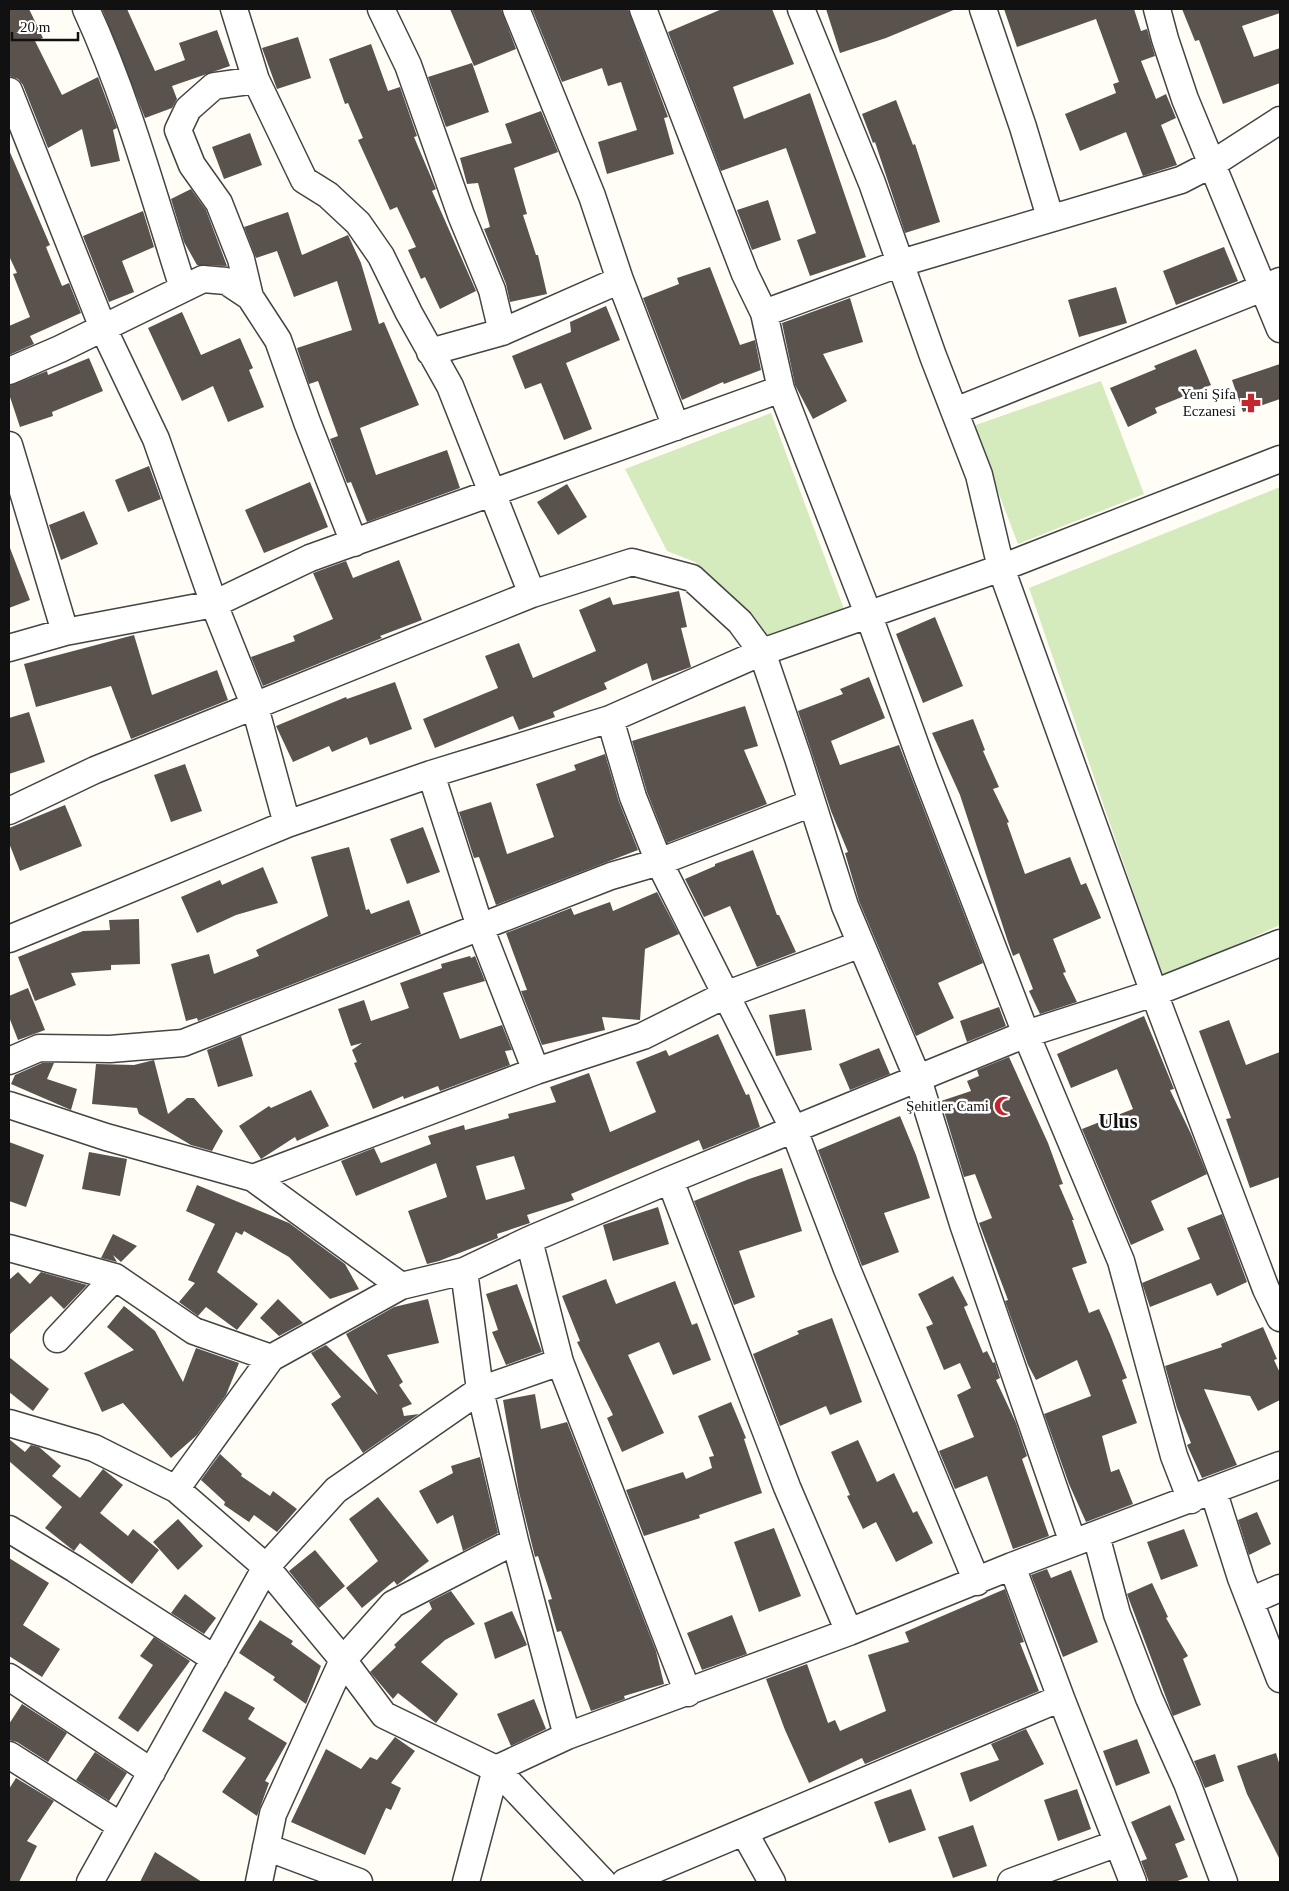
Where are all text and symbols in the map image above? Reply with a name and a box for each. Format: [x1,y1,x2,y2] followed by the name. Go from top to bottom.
[12,10,79,42] scale bar
[20,19,51,35] text: 20 m
[1180,386,1236,419] place label: Yeni Şifa Eczanesi
[1240,392,1262,414] pharmacy icon: Yeni Şifa Eczanesi
[993,1095,1015,1117] mosque icon: Şehitler Cami
[906,1098,989,1114] place label: Şehitler Cami
[1099,1110,1138,1132] district label: Ulus

